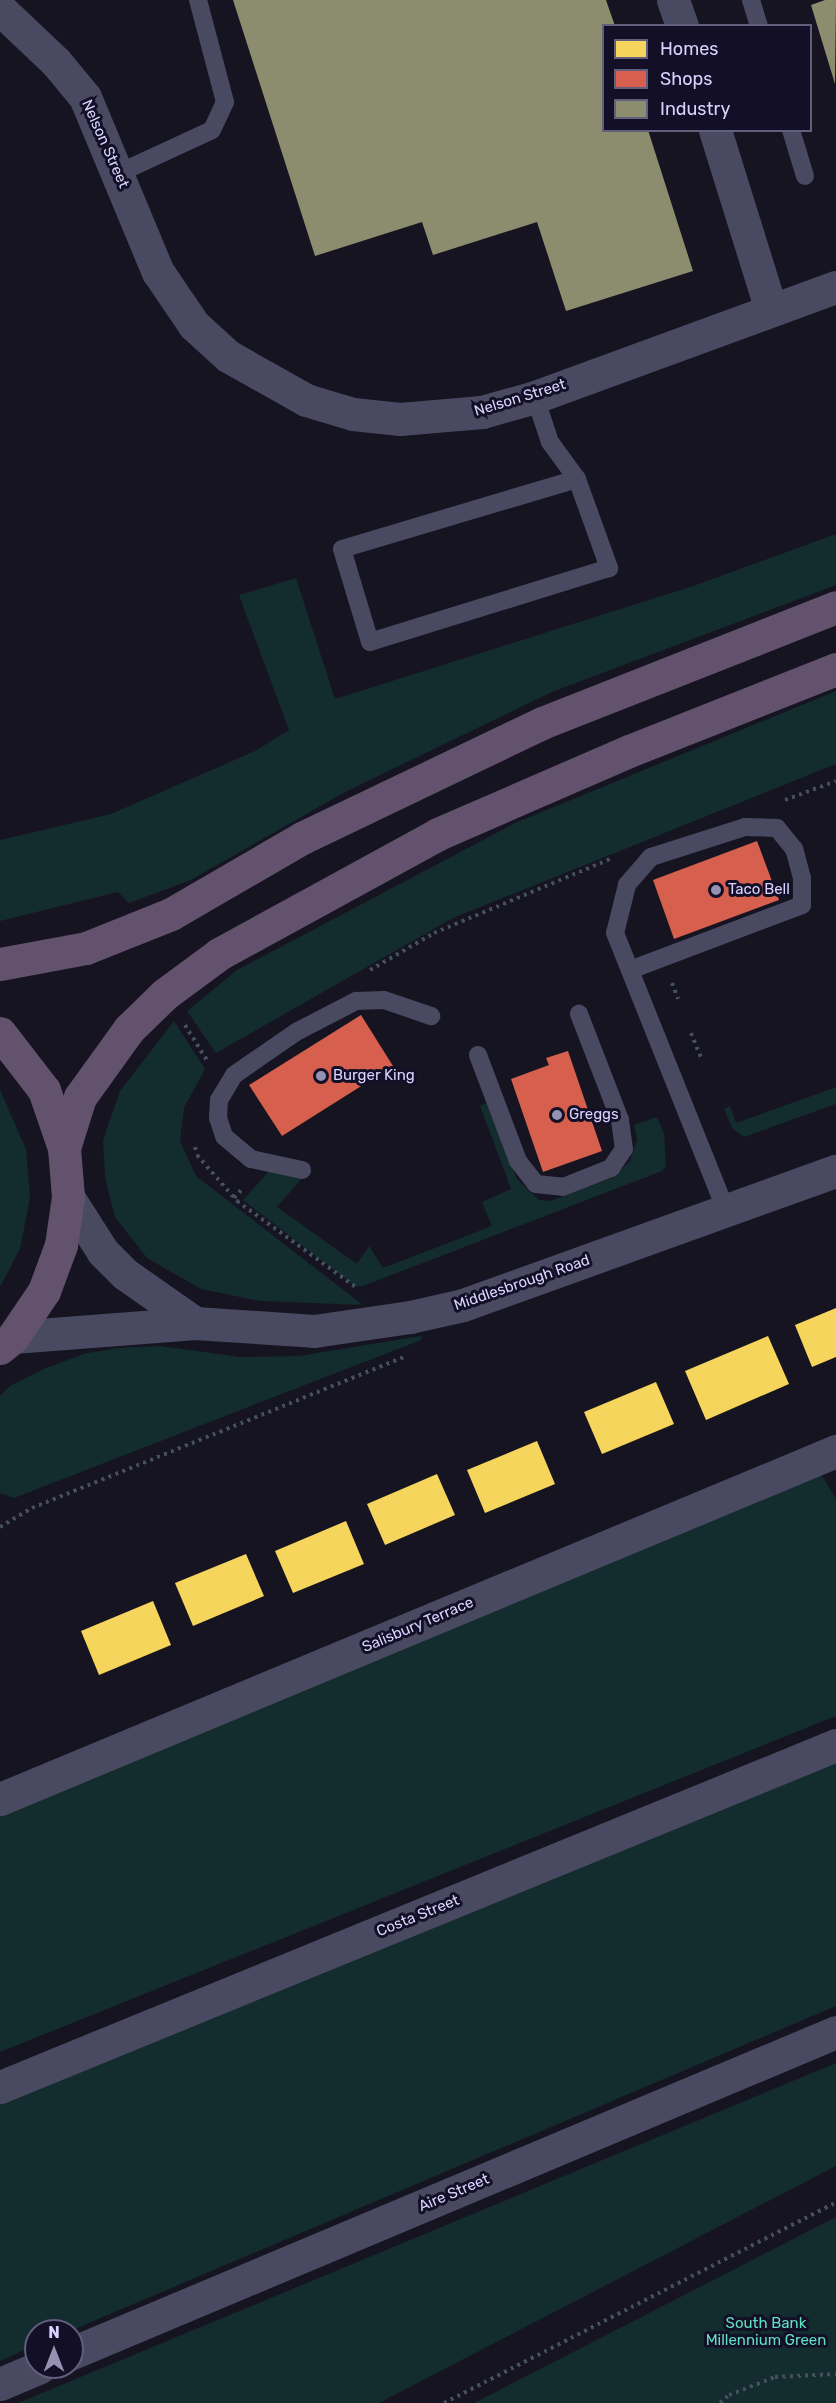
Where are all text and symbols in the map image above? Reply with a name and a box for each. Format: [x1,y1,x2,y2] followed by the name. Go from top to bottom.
[602,24,812,132] legend
[660,38,718,60] text: Homes
[660,68,712,90] text: Shops
[77,97,133,191] street label: Nelson Street
[660,98,730,120] text: Industry
[472,376,568,420] street label: Nelson Street
[728,881,790,899] place label: Taco Bell
[709,883,723,897] marker: Taco Bell
[333,1067,415,1085] place label: Burger King
[314,1069,328,1083] marker: Burger King
[569,1106,619,1124] place label: Greggs
[550,1108,564,1122] marker: Greggs
[452,1251,592,1315] street label: Middlesbrough Road
[359,1593,477,1657] street label: Salisbury Terrace
[374,1891,462,1941] street label: Costa Street
[416,2170,492,2216] street label: Aire Street
[706,2314,826,2349] park label: South Bank Millennium Green
[24,2319,84,2379] north arrow
[48,2323,60,2342] text: N

